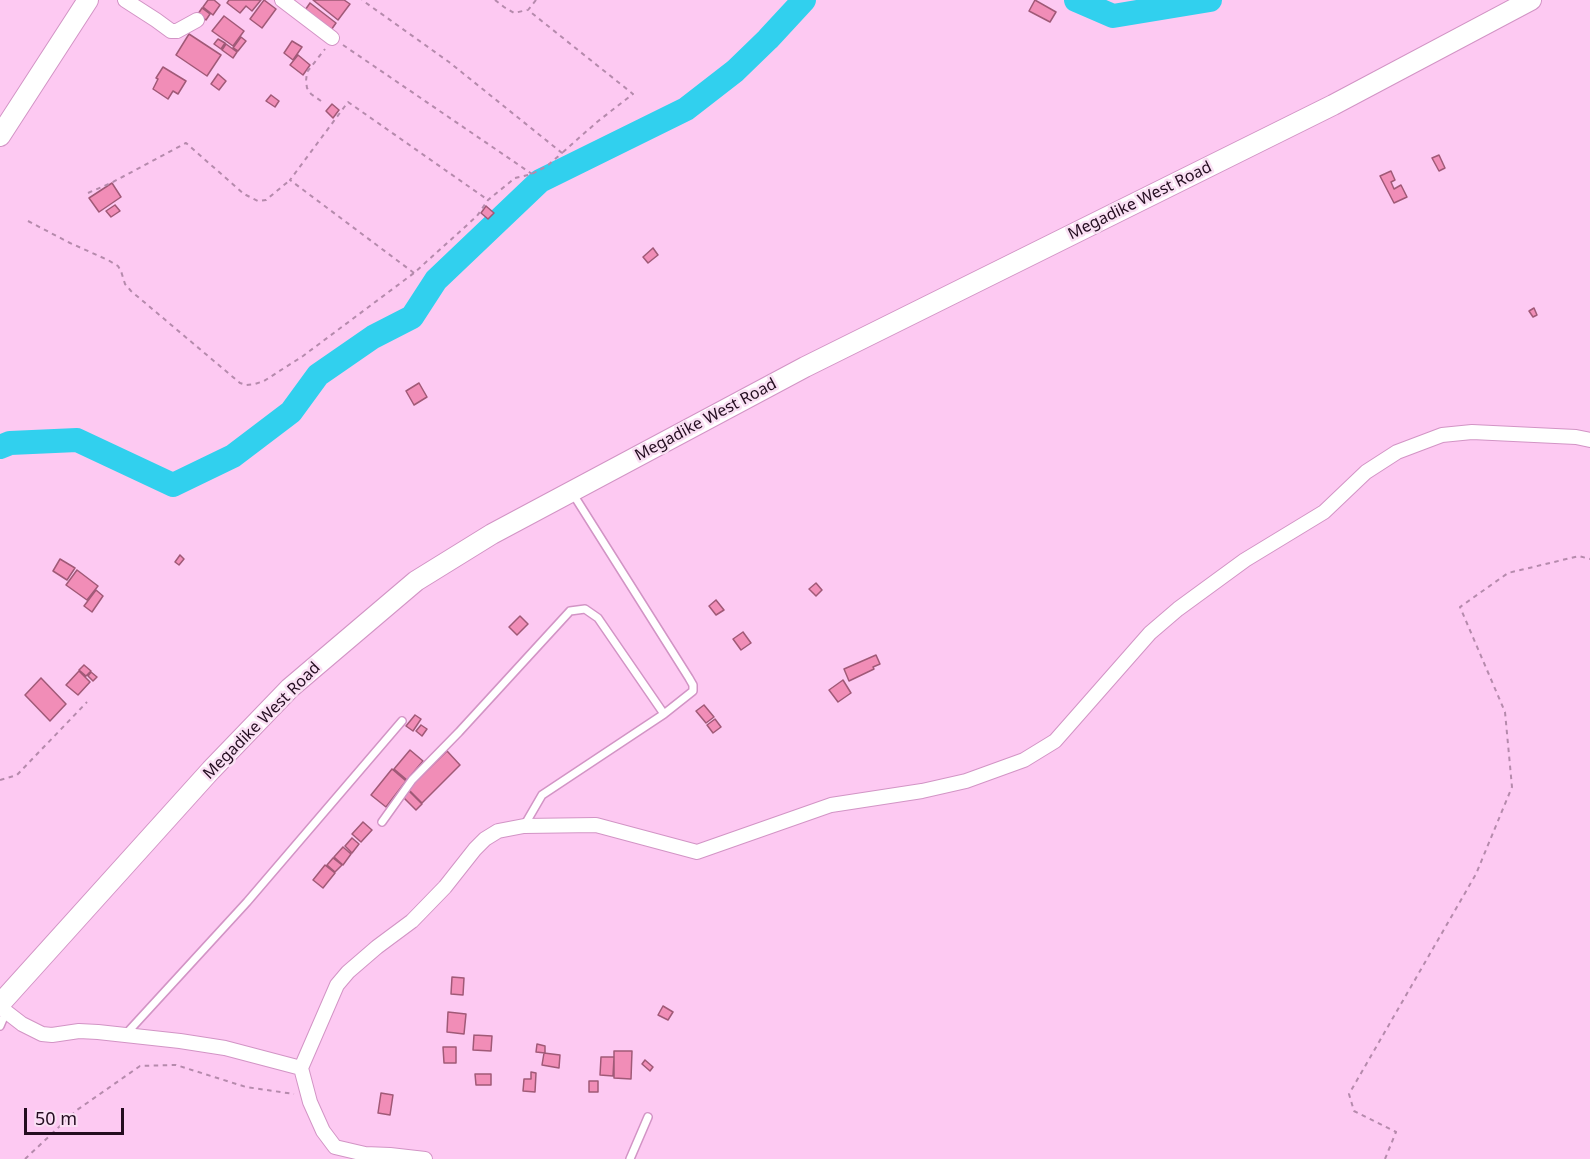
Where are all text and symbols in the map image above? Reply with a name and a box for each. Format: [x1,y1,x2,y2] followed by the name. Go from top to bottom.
[1065,158,1215,244] street label: Megadike West Road
[632,375,780,465] street label: Megadike West Road
[199,658,325,784] street label: Megadike West Road
[27,1096,128,1134] scale bar
[35,1106,77,1130] text: 50 m

